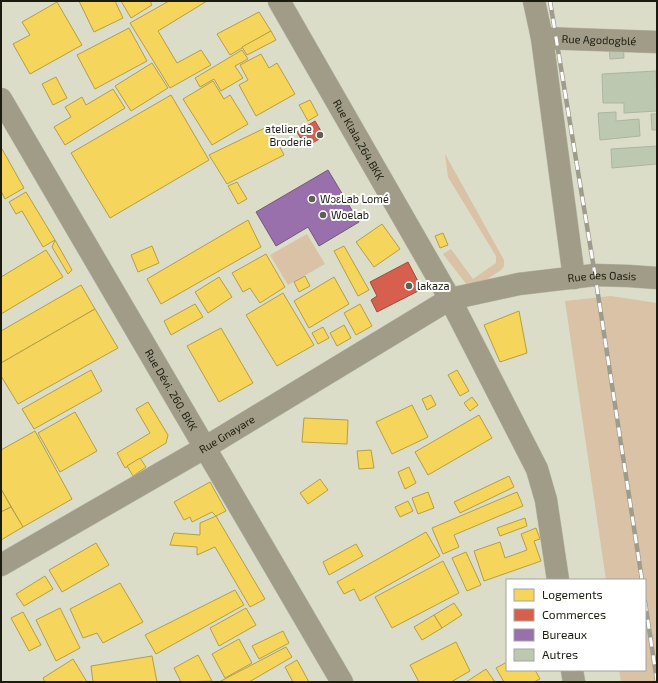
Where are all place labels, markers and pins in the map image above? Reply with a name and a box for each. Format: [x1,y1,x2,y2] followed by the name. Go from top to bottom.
[265,122,312,148] place label: atelier de Broderie
[315,130,325,140] marker: atelier de Broderie
[320,192,389,205] place label: WɔɛLab Lomé
[307,194,317,204] marker: WɔɛLab Lomé
[331,208,369,221] place label: Woelab
[318,210,328,220] marker: Woelab
[417,279,450,292] place label: lakaza
[404,281,414,291] marker: lakaza

